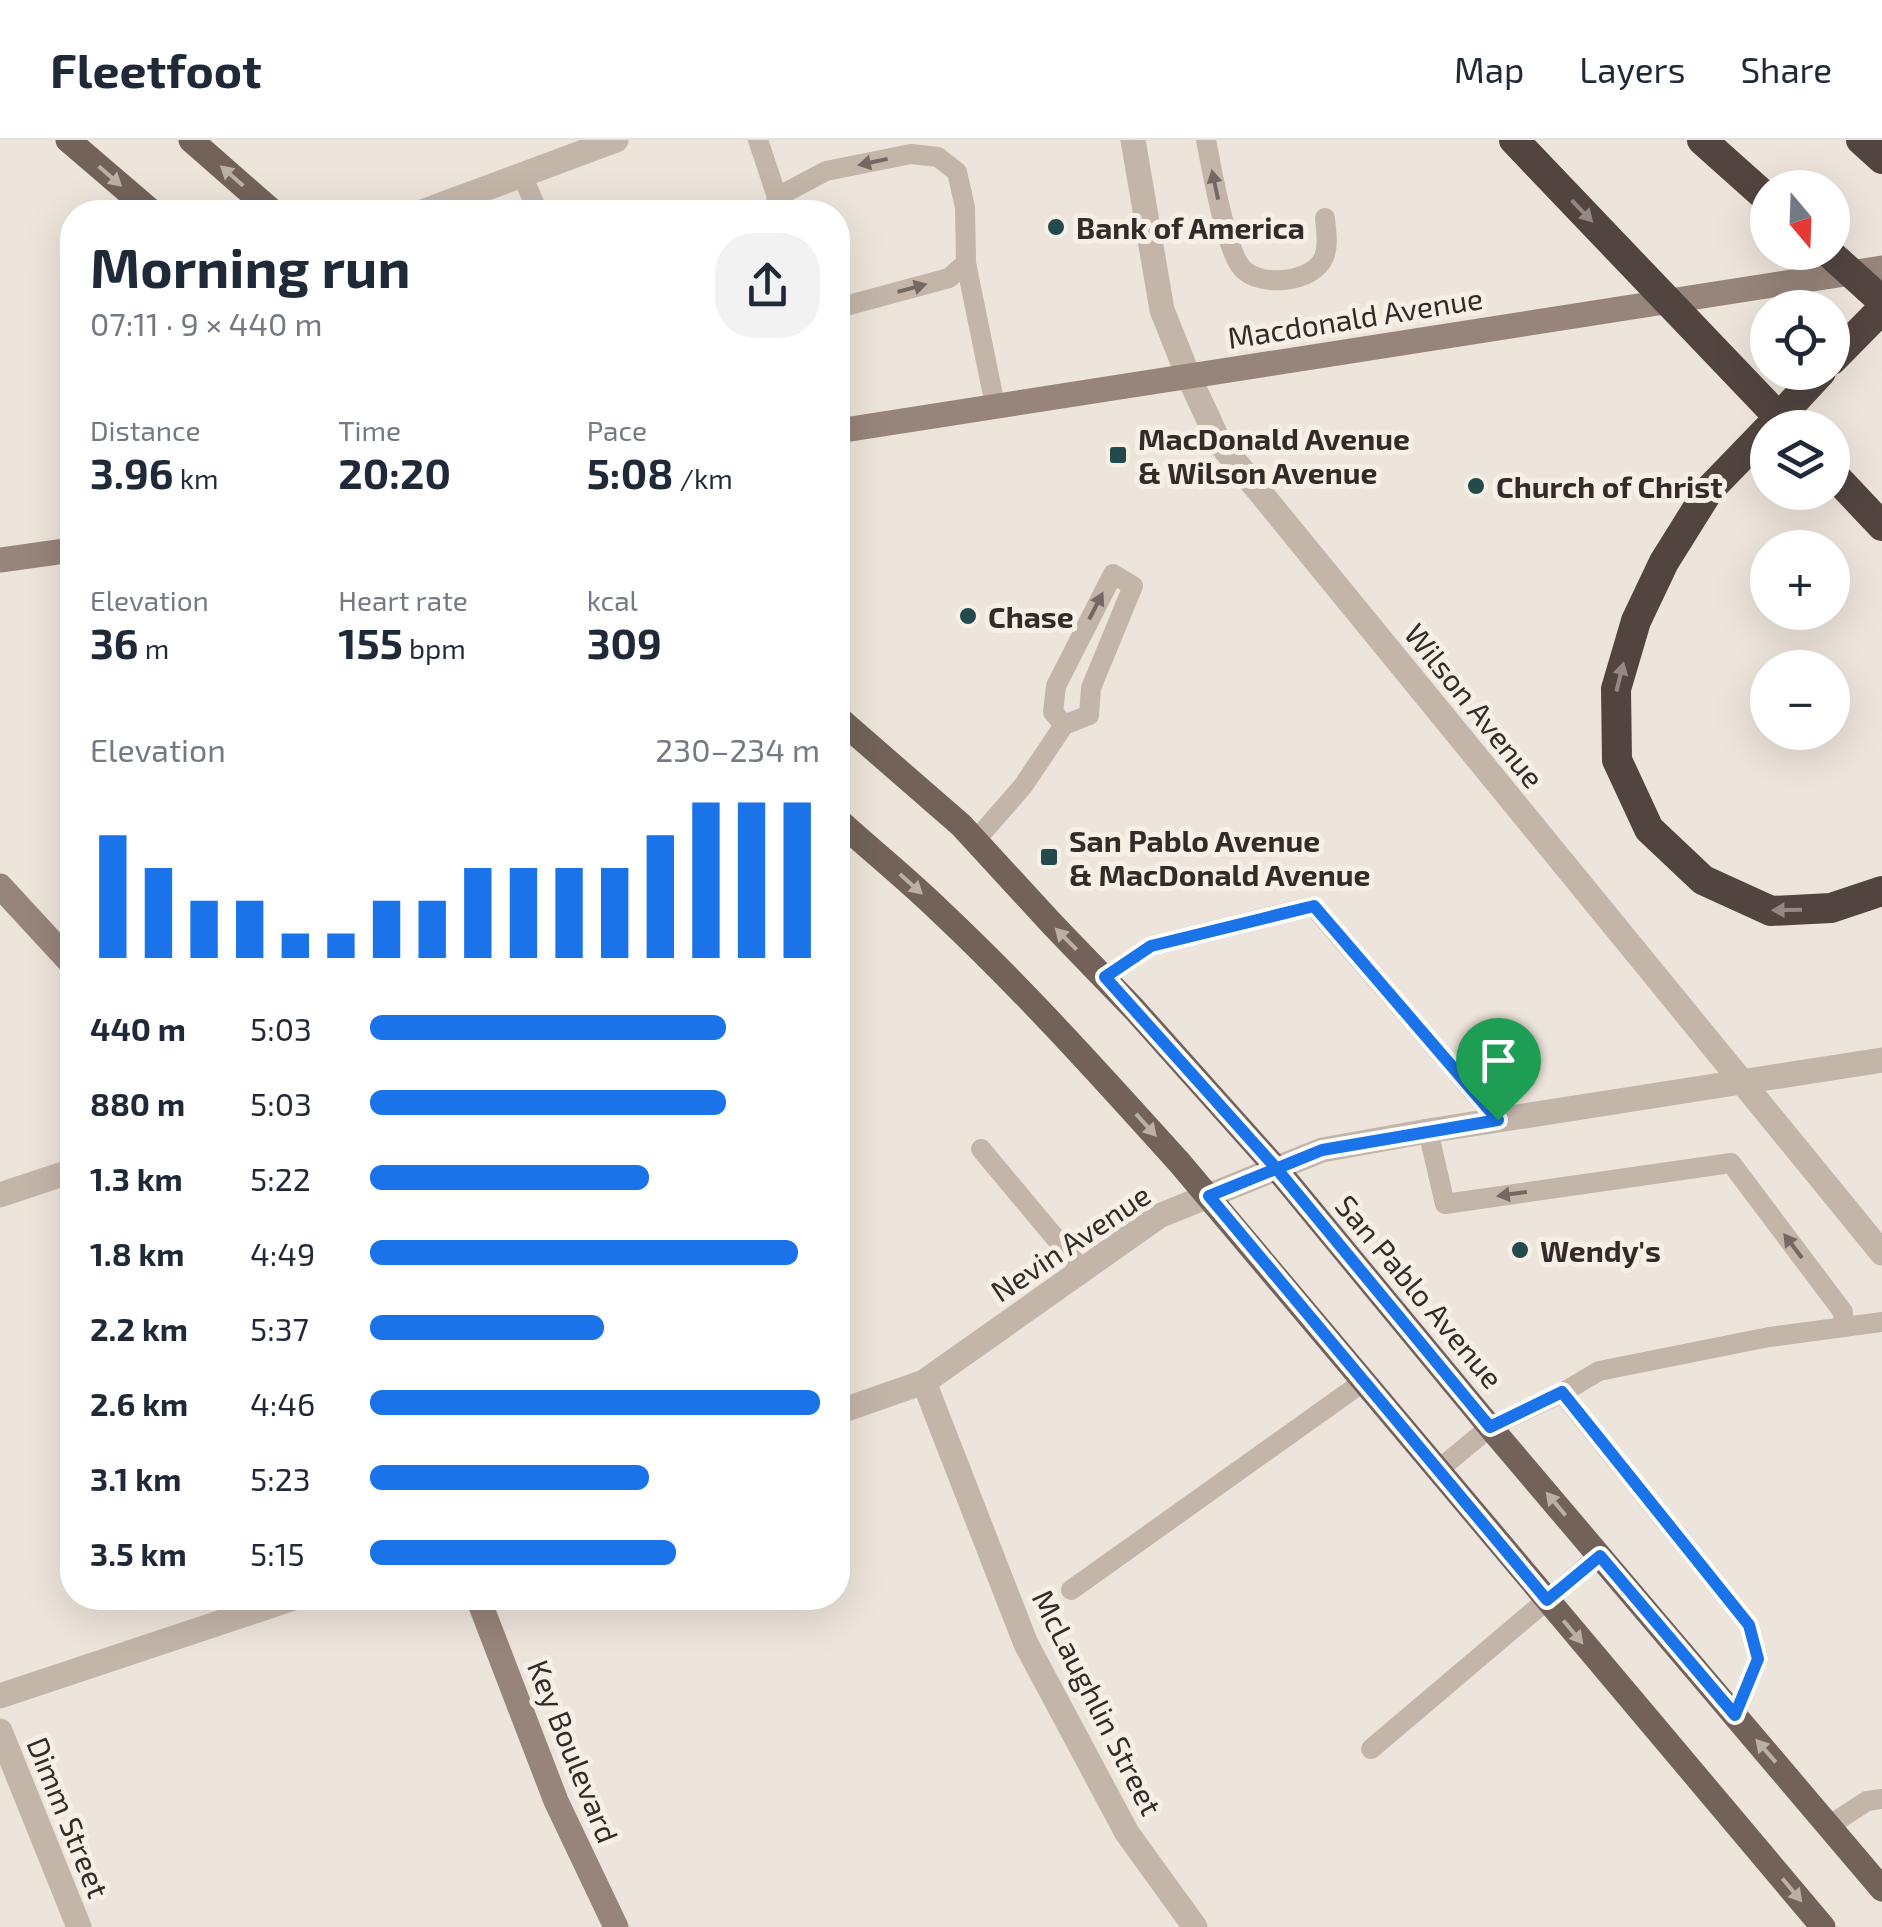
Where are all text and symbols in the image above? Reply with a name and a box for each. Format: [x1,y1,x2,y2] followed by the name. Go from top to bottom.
[50,40,262,98] text: Fleetfoot
[1454,48,1524,90] text: Map
[1579,48,1685,90] text: Layers
[1740,48,1832,90] text: Share
[857,154,888,170] one-way arrow
[97,165,122,187] one-way arrow
[220,166,245,188] one-way arrow
[1207,169,1223,200] one-way arrow
[1750,170,1850,270] north arrow
[1750,170,1850,750] map controls
[1569,198,1593,222] one-way arrow
[1076,209,1305,245] place label: Bank of America
[1045,216,1067,238] marker: Bank of America
[90,233,411,299] text: Morning run
[715,233,820,338] button: share
[1225,279,1485,355] street label: Macdonald Avenue
[897,280,928,296] one-way arrow
[1750,290,1850,390] button: locate
[90,304,322,342] text: 07:11 · 9 × 440 m
[1750,410,1850,510] button: layers
[90,413,201,447] text: Distance
[338,413,401,447] text: Time
[587,413,647,447] text: Pace
[1138,420,1410,490] place label: MacDonald Avenue & Wilson Avenue
[1107,444,1129,466] marker: MacDonald Avenue & Wilson Avenue
[90,447,174,497] text: 3.96
[338,447,451,497] text: 20:20
[587,447,673,497] text: 5:08
[174,461,219,495] text: km
[673,461,733,495] text: /km
[1496,468,1722,504] place label: Church of Christ
[1465,475,1487,497] marker: Church of Christ
[1750,530,1850,630] button: +
[90,583,209,617] text: Elevation
[338,583,468,617] text: Heart rate
[587,583,638,617] text: kcal
[1088,591,1105,620] one-way arrow
[988,598,1074,634] place label: Chase
[957,605,979,627] marker: Chase
[1398,616,1552,794] street label: Wilson Avenue
[90,617,139,667] text: 36
[338,617,403,667] text: 155
[587,617,662,667] text: 309
[139,631,169,665] text: m
[403,631,466,665] text: bpm
[1750,650,1850,750] button: −
[1613,661,1629,692] one-way arrow
[90,730,226,768] text: Elevation
[655,730,820,768] text: 230–234 m
[1069,822,1370,892] place label: San Pablo Avenue & MacDonald Avenue
[1038,846,1060,868] marker: San Pablo Avenue & MacDonald Avenue
[898,873,923,895] one-way arrow
[1771,902,1803,918] one-way arrow
[1055,927,1079,951] one-way arrow
[90,1009,186,1047] text: 440 m
[250,1009,312,1047] text: 5:03
[1456,1018,1541,1121] pin
[1471,1033,1526,1088] icon: arrive
[90,1084,185,1122] text: 880 m
[250,1084,312,1122] text: 5:03
[1134,1113,1157,1137] one-way arrow
[90,1159,183,1197] text: 1.3 km
[250,1159,311,1197] text: 5:22
[983,1176,1157,1308] street label: Nevin Avenue
[1329,1187,1511,1395] street label: San Pablo Avenue
[1496,1187,1528,1203] one-way arrow
[1540,1232,1661,1269] place label: Wendy's
[1784,1233,1804,1259] one-way arrow
[90,1234,185,1272] text: 1.8 km
[250,1234,315,1272] text: 4:49
[1509,1239,1531,1261] marker: Wendy's
[90,1309,188,1347] text: 2.2 km
[250,1309,309,1347] text: 5:37
[90,1384,188,1422] text: 2.6 km
[250,1384,315,1422] text: 4:46
[90,1459,181,1497] text: 3.1 km
[250,1459,310,1497] text: 5:23
[1545,1491,1567,1516] one-way arrow
[90,1534,187,1572] text: 3.5 km
[250,1534,305,1572] text: 5:15
[1026,1583,1170,1821] street label: McLaughlin Street
[1562,1619,1584,1644] one-way arrow
[521,1654,627,1848] street label: Key Boulevard
[20,1731,118,1903] street label: Dimm Street
[1756,1739,1777,1764] one-way arrow
[1781,1877,1802,1902] one-way arrow

